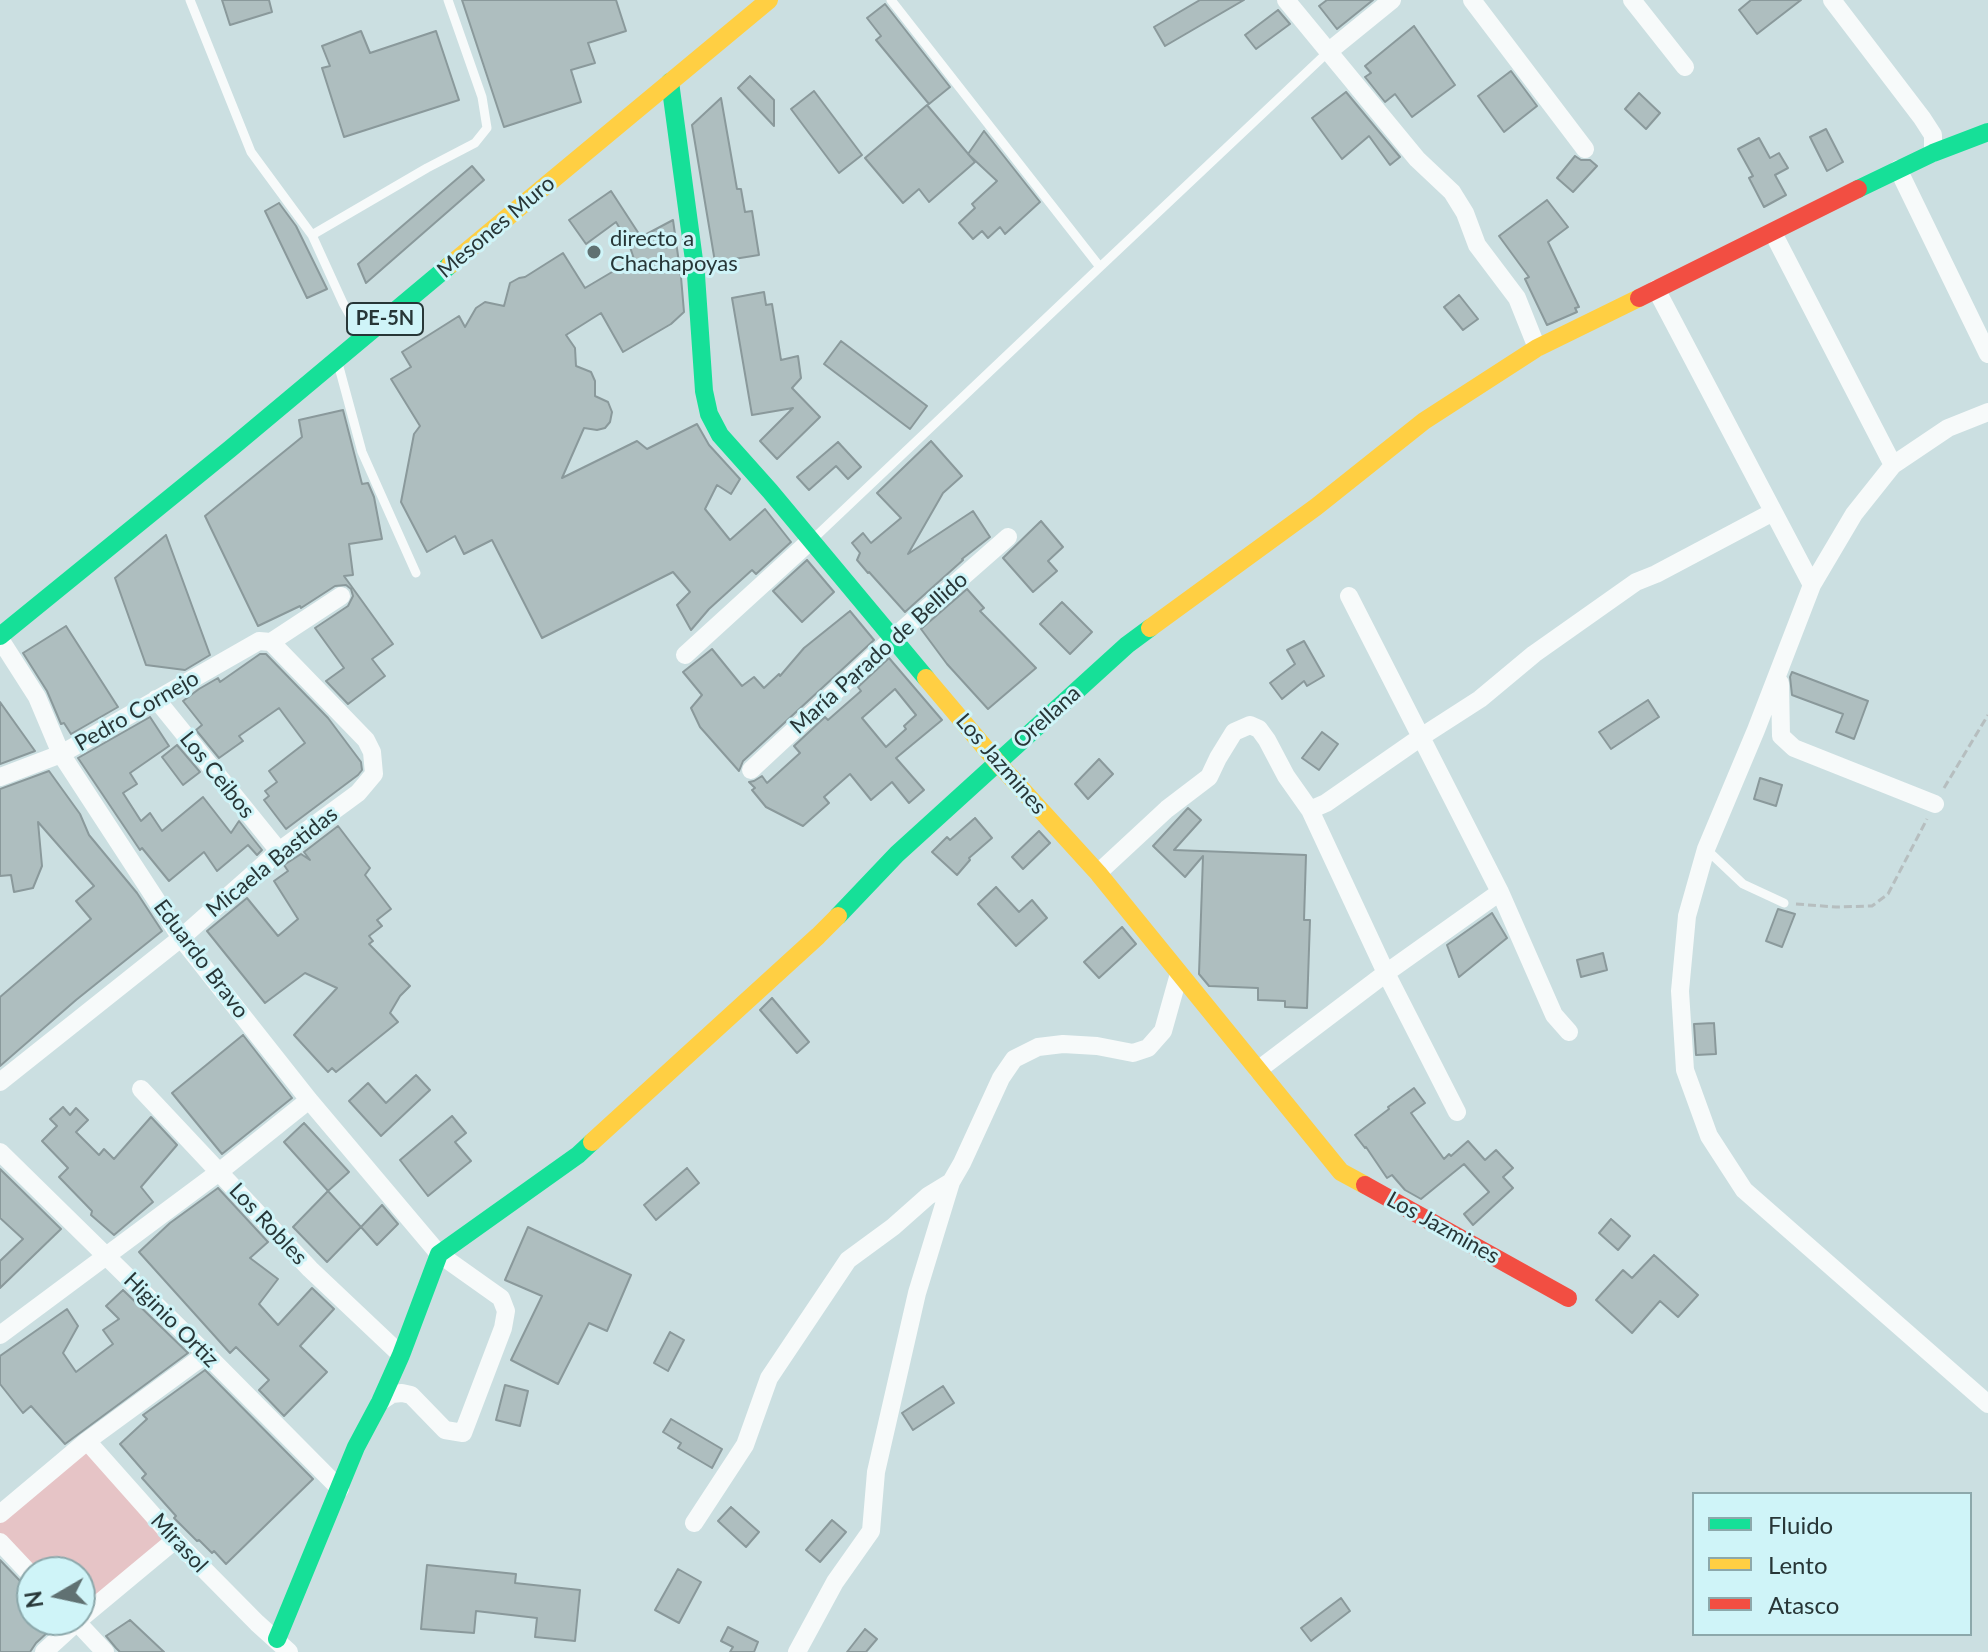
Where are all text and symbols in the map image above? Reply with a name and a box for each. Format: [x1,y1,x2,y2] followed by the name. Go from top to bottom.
[432,170,560,284] street label: Mesones Muro
[610,226,738,278] place label: directo a Chachapoyas
[585,243,603,261] marker: directo a Chachapoyas
[347,303,423,335] road number: PE-5N
[785,566,973,740] street label: María Parado de Bellido
[70,665,204,757] street label: Pedro Cornejo
[1008,680,1086,754] street label: Orellana
[950,708,1052,820] street label: Los Jazmines
[174,726,260,824] street label: Los Ceibos
[201,801,343,923] street label: Micaela Bastidas
[148,894,254,1024] street label: Eduardo Bravo
[223,1178,313,1270] street label: Los Robles
[1382,1186,1504,1270] street label: Los Jazmines
[118,1267,224,1373] street label: Higinio Ortiz
[1692,1492,1972,1636] legend
[145,1508,213,1578] street label: Mirasol
[1768,1510,1833,1539] text: Fluido
[1768,1550,1828,1579] text: Lento
[16,1556,96,1636] north arrow
[19,1589,48,1610] text: N
[1768,1590,1839,1619] text: Atasco

